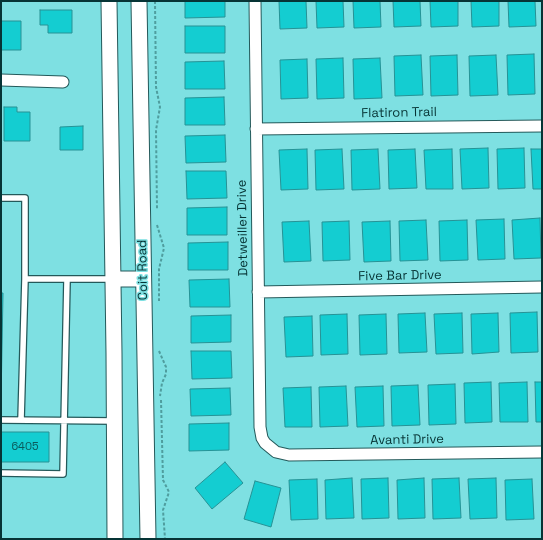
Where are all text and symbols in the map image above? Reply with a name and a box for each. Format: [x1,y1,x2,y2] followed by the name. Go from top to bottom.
[361,105,437,121] street label: Flatiron Trail
[234,180,252,276] street label: Detweiller Drive
[135,239,151,301] street label: Coit Road
[358,267,442,285] street label: Five Bar Drive
[370,432,444,448] street label: Avanti Drive
[11,440,39,454] house number: 6405

